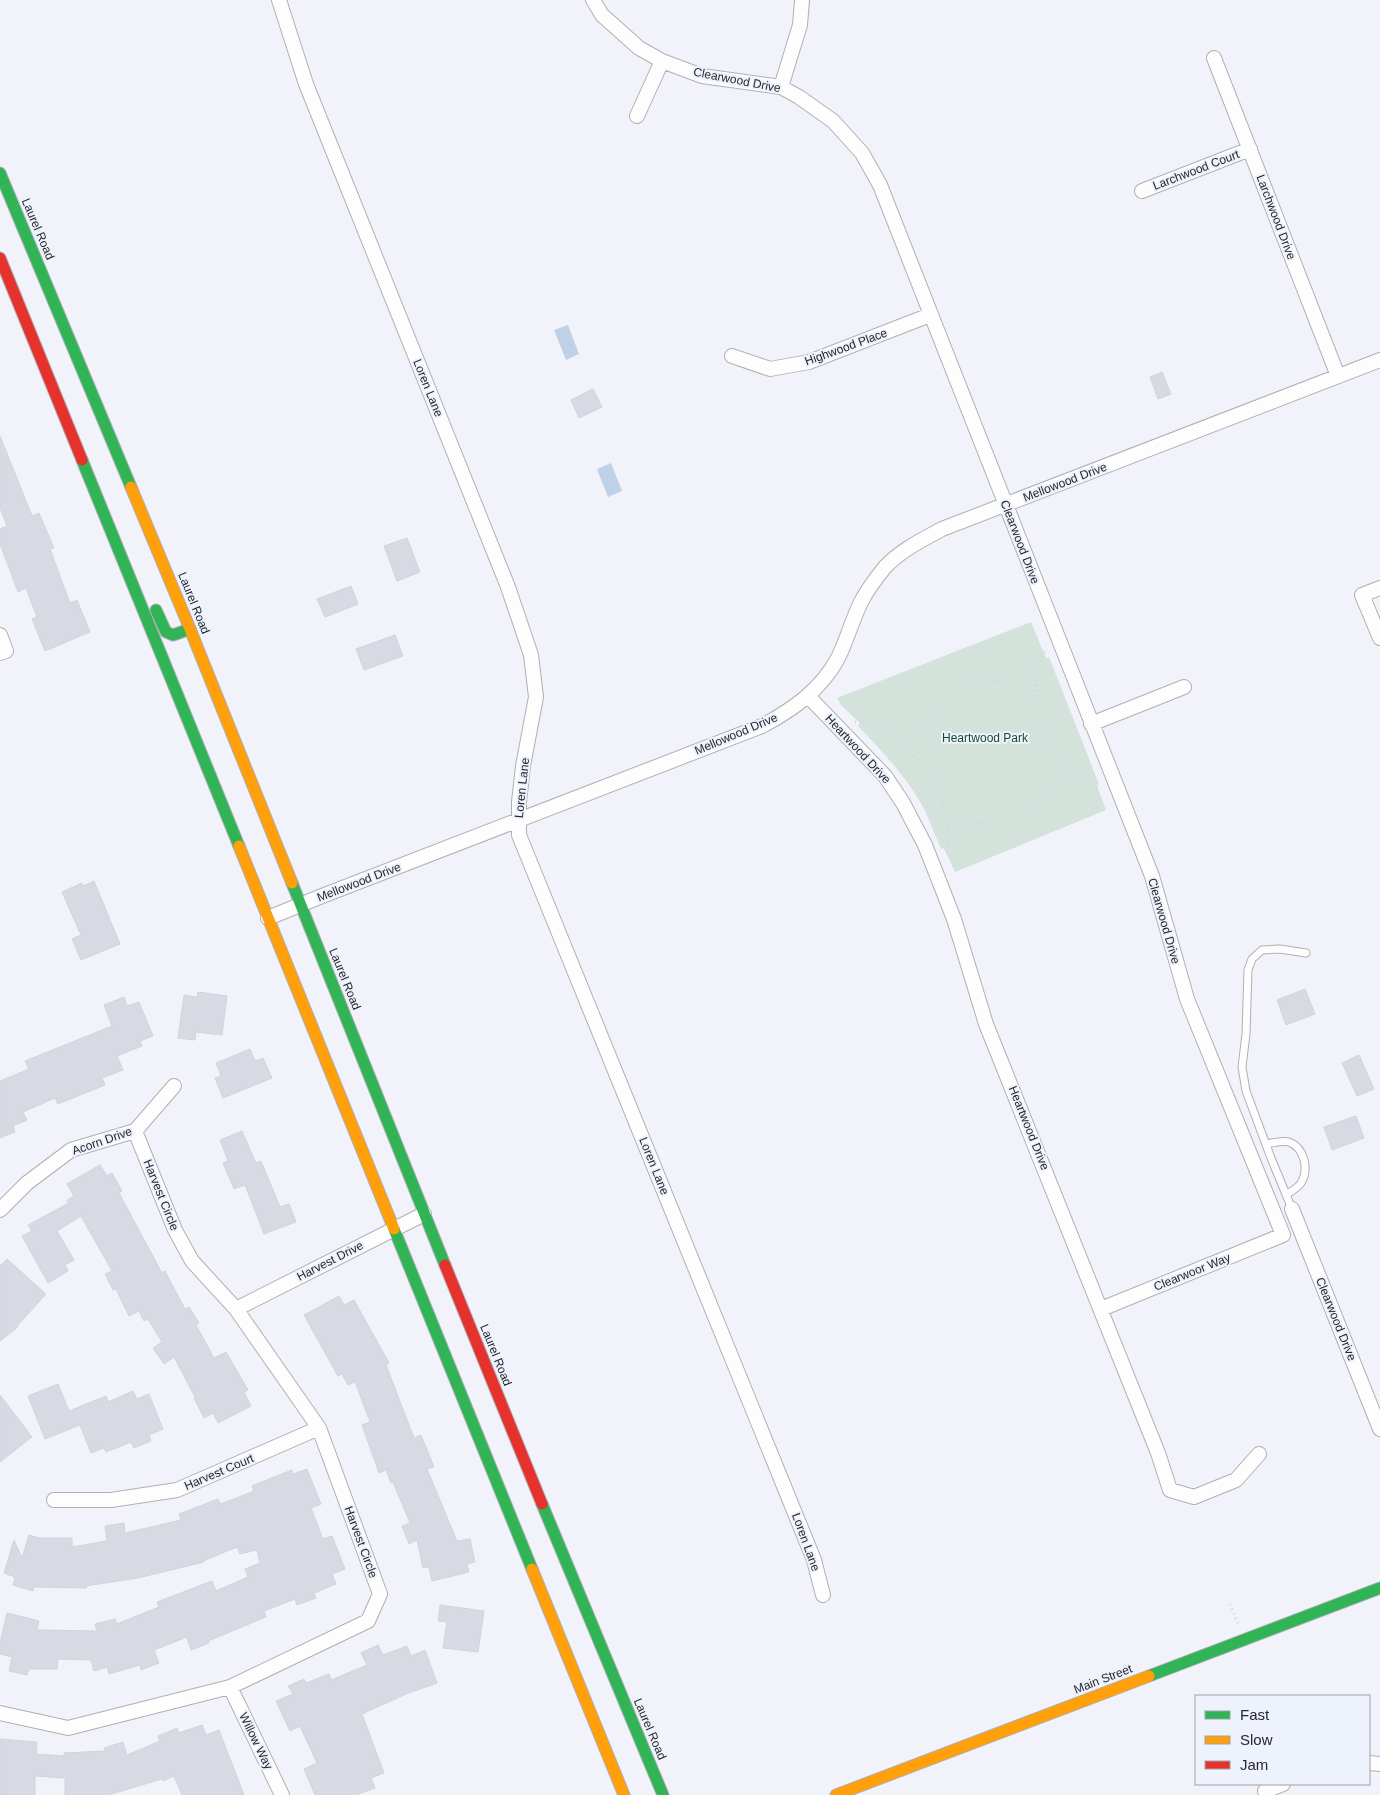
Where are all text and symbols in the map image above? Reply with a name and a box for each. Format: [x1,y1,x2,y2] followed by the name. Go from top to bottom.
[692,65,782,95] street label: Clearwood Drive
[1151,147,1242,193] street label: Larchwood Court
[1253,172,1299,262] street label: Larchwood Drive
[19,196,57,262] street label: Laurel Road
[803,325,889,368] street label: Highwood Place
[410,357,446,419] street label: Loren Lane
[1021,459,1109,504] street label: Mellowood Drive
[998,498,1043,586] street label: Clearwood Drive
[175,570,213,636] street label: Laurel Road
[692,710,780,758] street label: Mellowood Drive
[822,712,894,787] street label: Heartwood Drive
[942,731,1029,745] park label: Heartwood Park
[512,757,532,819] street label: Loren Lane
[315,859,403,904] street label: Mellowood Drive
[1145,876,1183,966] street label: Clearwood Drive
[326,946,364,1012] street label: Laurel Road
[1006,1084,1052,1172] street label: Heartwood Drive
[70,1124,134,1158] street label: Acorn Drive
[636,1135,672,1197] street label: Loren Lane
[140,1157,182,1233] street label: Harvest Circle
[294,1238,366,1284] street label: Harvest Drive
[1152,1250,1232,1294] street label: Clearwoor Way
[1313,1275,1359,1363] street label: Clearwood Drive
[477,1322,515,1388] street label: Laurel Road
[182,1451,256,1493] street label: Harvest Court
[342,1504,381,1580] street label: Harvest Circle
[789,1511,823,1573] street label: Loren Lane
[1072,1661,1135,1697] street label: Main Street
[1195,1695,1370,1785] legend
[631,1696,669,1762] street label: Laurel Road
[1240,1706,1270,1723] text: Fast
[236,1710,276,1772] street label: Willow Way
[1240,1731,1273,1748] text: Slow
[1240,1756,1268,1773] text: Jam

